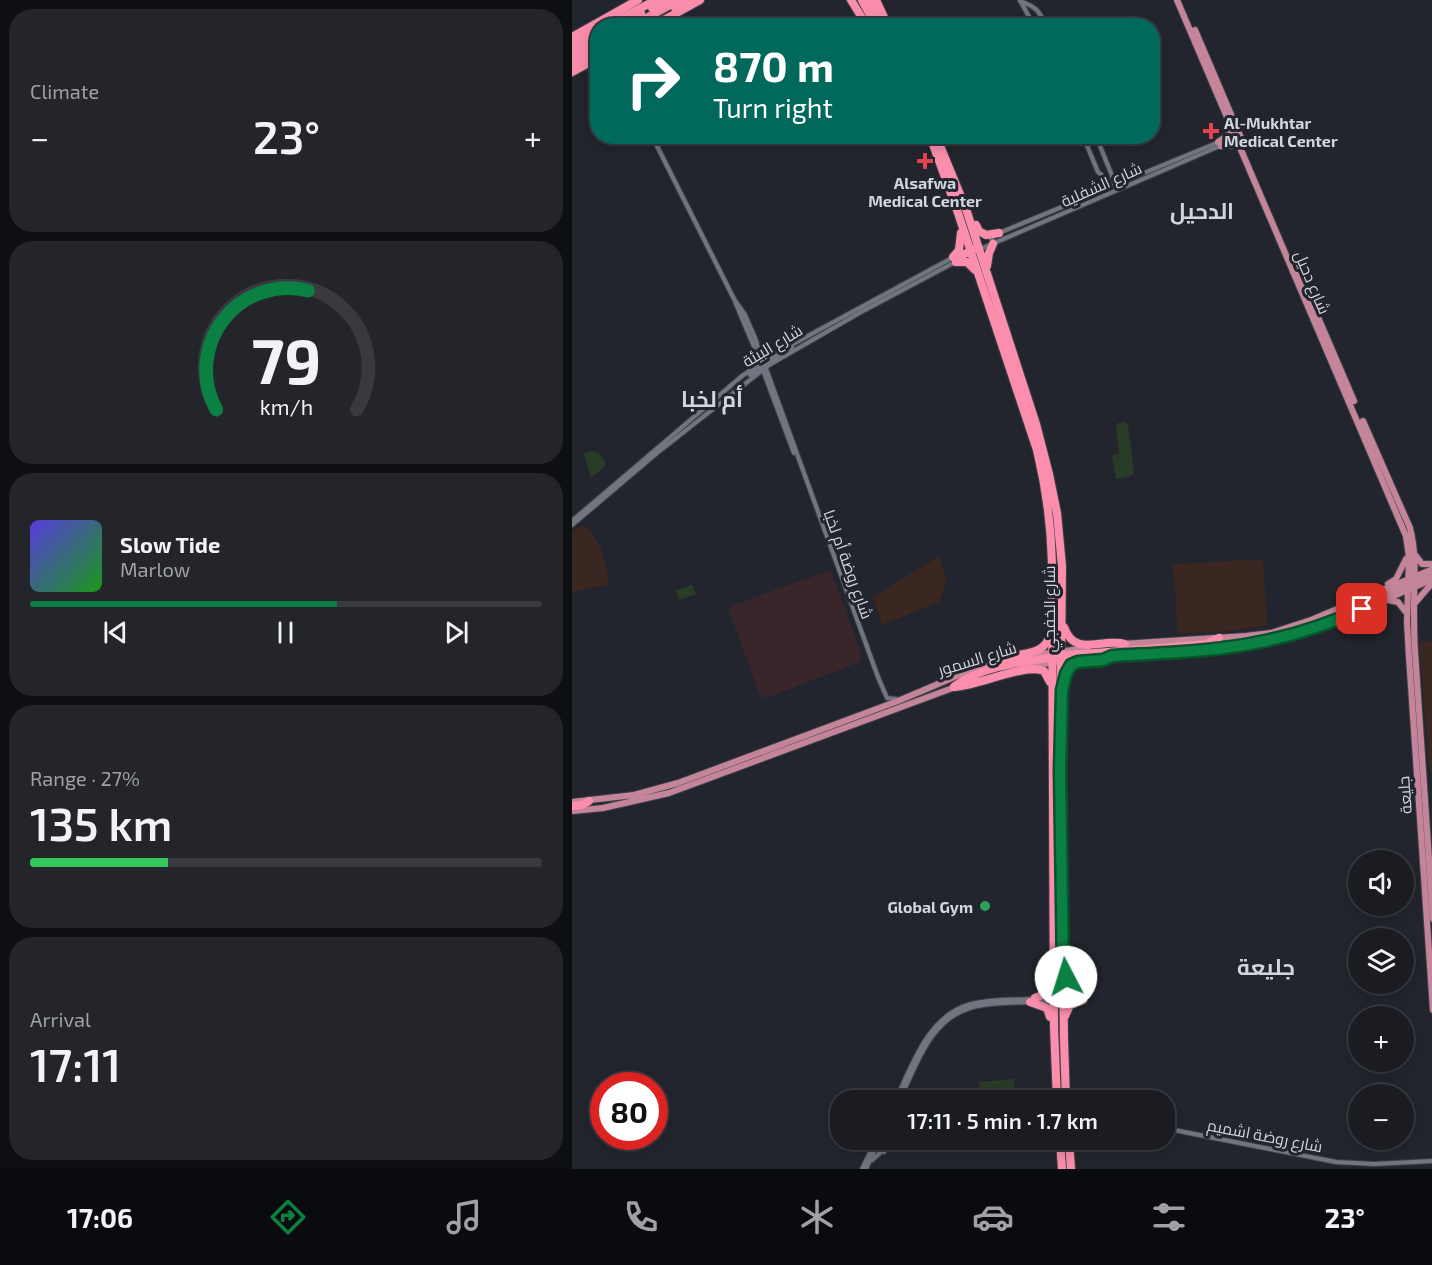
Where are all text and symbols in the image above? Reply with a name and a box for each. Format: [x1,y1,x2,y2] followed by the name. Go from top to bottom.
[713,40,834,90] text: 870 m
[614,42,692,120] icon: right
[30,79,99,103] text: Climate
[713,91,833,123] text: Turn right
[253,109,320,163] text: 23°
[1224,113,1338,150] place label: Al-Mukhtar Medical Center
[30,117,49,157] text: −
[524,117,542,157] text: +
[1202,122,1220,140] marker: Al-Mukhtar Medical Center
[916,152,934,170] marker: Alsafwa Medical Center
[1058,158,1145,213] street label: شارع الشفلية
[868,173,982,210] place label: Alsafwa Medical Center
[1170,197,1234,225] district label: الدحيل
[1288,247,1335,318] street label: شارع دحيل
[739,320,807,373] street label: شارع البيئة
[251,322,321,397] text: 79
[681,385,743,415] district label: أم لخبا
[259,394,313,419] text: km/h
[818,507,878,622] street label: شارع روضة أم لخبا
[120,531,220,557] text: Slow Tide
[120,557,190,581] text: Marlow
[1039,566,1063,652] street label: شارع الخفجي
[1336,583,1387,634] pin
[1345,592,1378,625] icon: arrive
[99,616,132,649] icon: previous
[269,616,302,649] icon: pause
[440,616,473,649] icon: next
[934,637,1020,682] street label: شارع السمور
[30,766,140,790] text: Range · 27%
[1393,775,1416,815] street label: جليعة
[30,796,172,850] text: 135 km
[1348,850,1414,1150] map controls
[1348,850,1414,916] button: sound
[887,897,973,917] place label: Global Gym
[978,899,992,913] marker: Global Gym
[1348,928,1414,994] button: layers
[1034,945,1098,1009] position arrow
[1237,953,1295,980] district label: جليعة
[1348,1006,1414,1072] button: +
[30,1007,91,1031] text: Arrival
[30,1037,121,1091] text: 17:11
[590,1072,668,1150] speed limit sign: 80
[1348,1084,1414,1150] button: −
[907,1107,1098,1133] text: 17:11 · 5 min · 1.7 km
[1205,1115,1324,1158] street label: شارع روضة اشميم
[267,1196,309,1238] icon: directions
[443,1196,485,1238] icon: music
[620,1196,662,1238] icon: phone
[796,1196,838,1238] icon: climate
[972,1196,1014,1238] icon: car
[1148,1196,1190,1238] icon: filters
[67,1201,133,1233] text: 17:06
[1325,1201,1365,1233] text: 23°

